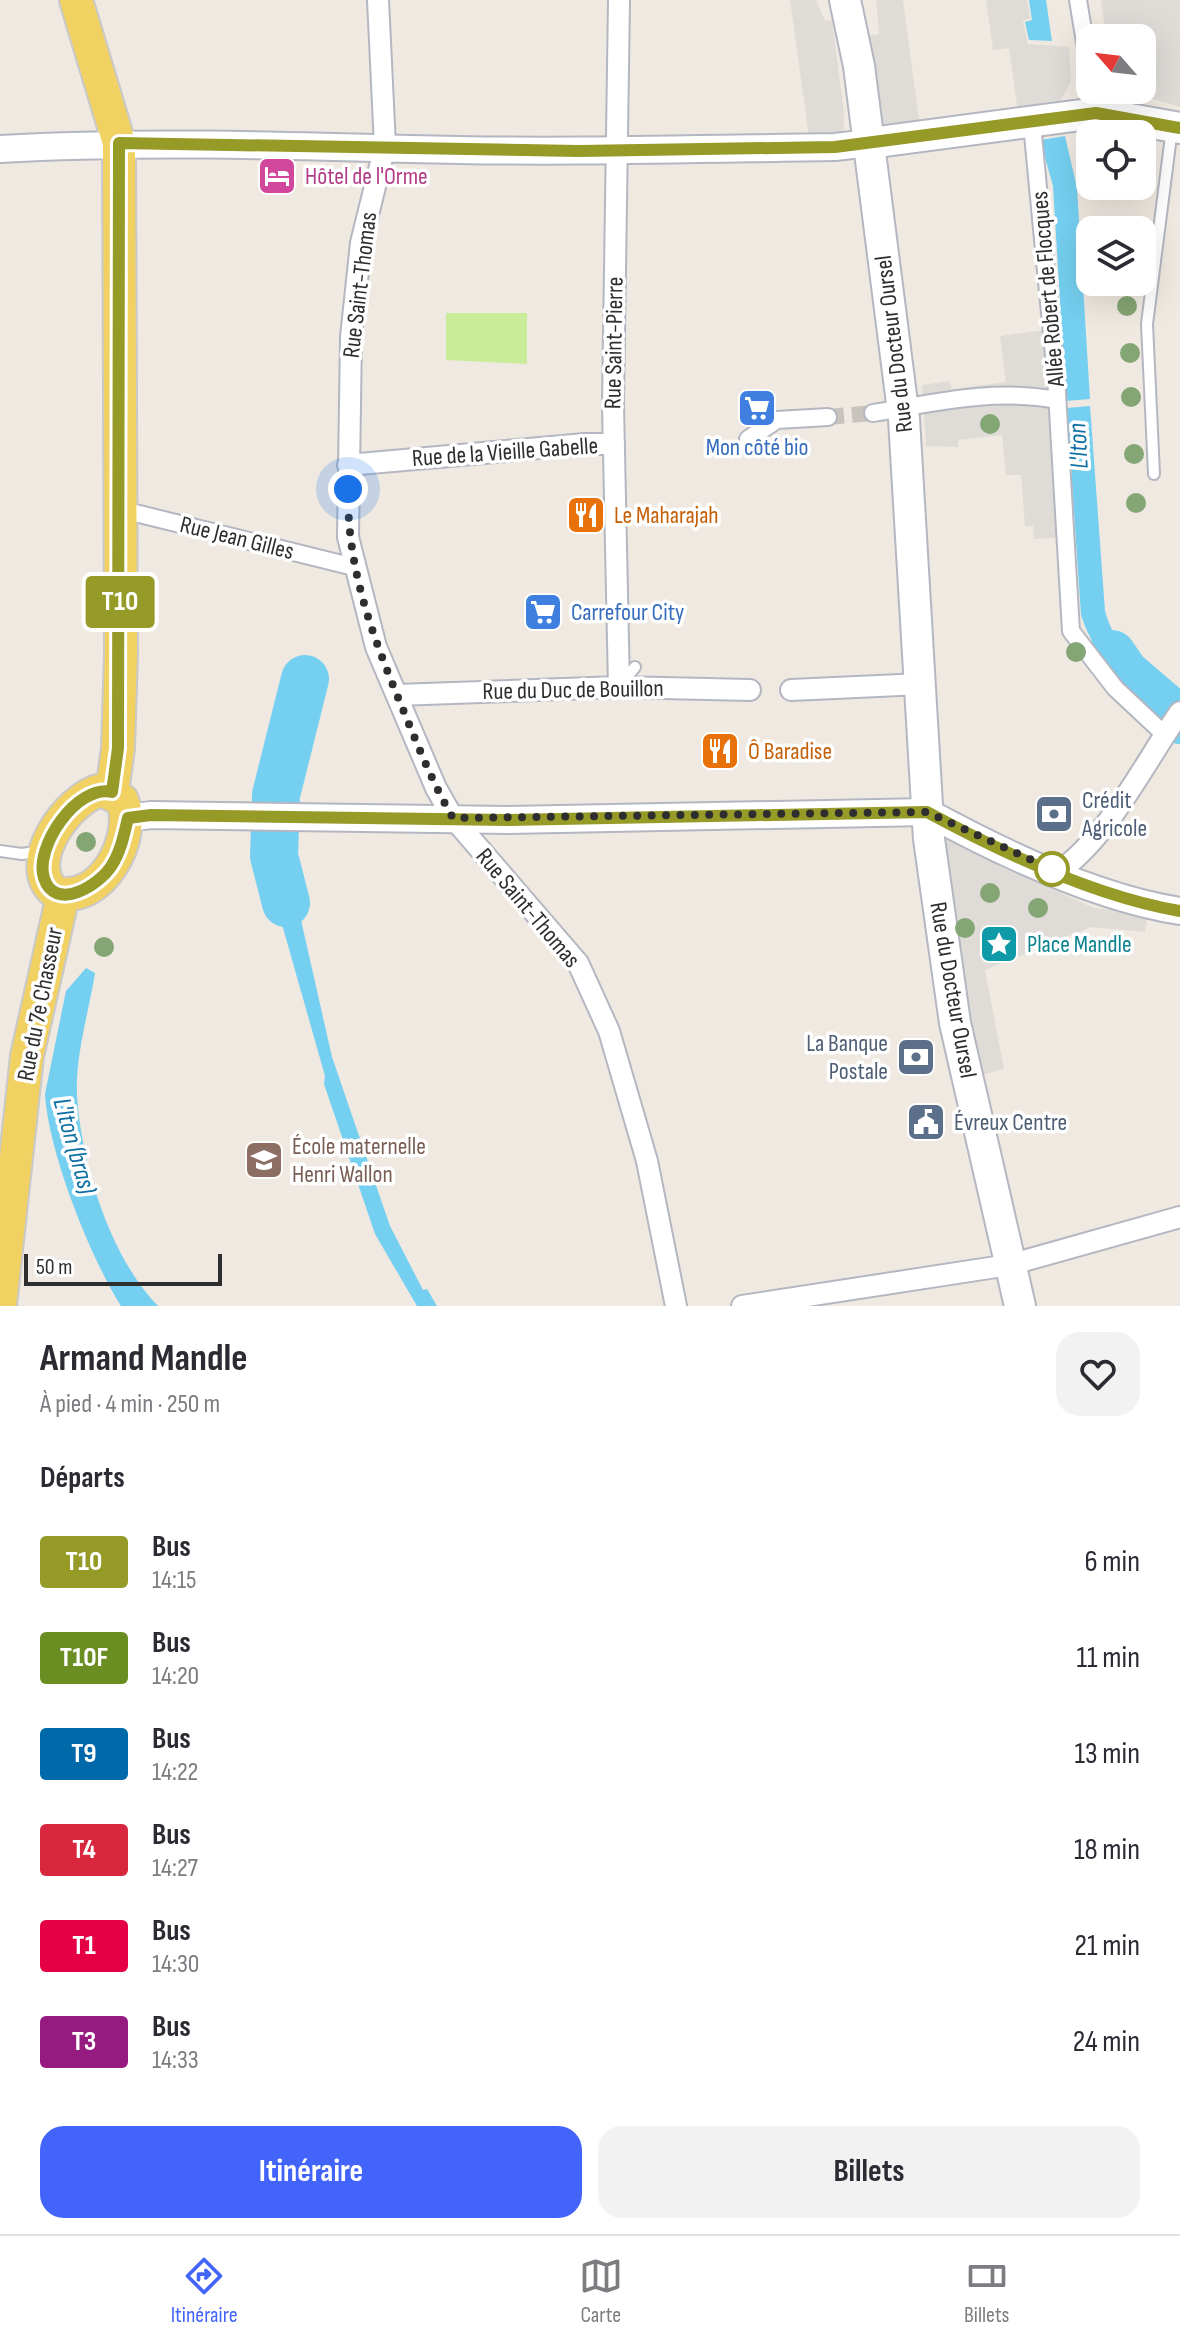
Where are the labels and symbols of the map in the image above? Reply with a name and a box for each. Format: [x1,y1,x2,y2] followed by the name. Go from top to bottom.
[1076,24,1156,104] north arrow
[256,155,298,197] hotel icon: Hôtel de l'Orme
[305,162,428,191] place label: Hôtel de l'Orme
[1025,190,1071,389] street label: Allée Robert de Flocques
[337,210,383,360] street label: Rue Saint-Thomas
[869,254,919,434] street label: Rue du Docteur Oursel
[598,277,630,409] street label: Rue Saint-Pierre
[736,387,778,429] supermarket icon: Mon côté bio
[1062,422,1096,470] water label: L'Iton
[411,431,599,473] street label: Rue de la Vieille Gabelle
[706,433,808,462] place label: Mon côté bio
[328,469,368,509] your location
[565,494,607,536] restaurant icon: Le Maharajah
[614,501,719,530] place label: Le Maharajah
[177,510,297,566] street label: Rue Jean Gilles
[74,576,166,628] line badge: T10
[522,591,564,633] supermarket icon: Carrefour City
[571,598,684,627] place label: Carrefour City
[482,674,664,706] street label: Rue du Duc de Bouillon
[699,730,741,772] restaurant icon: Ô Baradise
[748,737,832,766] place label: Ô Baradise
[1081,786,1147,843] place label: Crédit Agricole
[1033,793,1075,835] bank icon: Crédit Agricole
[470,842,586,974] street label: Rue Saint-Thomas
[1035,852,1069,886] unlabelled marker
[923,900,983,1080] street label: Rue du Docteur Oursel
[978,923,1020,965] place icon: Place Mandle
[11,925,69,1083] street label: Rue du 7e Chasseur
[1027,930,1132,959] place label: Place Mandle
[806,1029,888,1086] place label: La Banque Postale
[895,1036,937,1078] bank icon: La Banque Postale
[46,1094,103,1198] water label: L'Iton (bras)
[905,1101,947,1143] public building icon: Évreux Centre
[954,1108,1067,1137] place label: Évreux Centre
[292,1132,426,1189] place label: École maternelle Henri Wallon
[243,1139,285,1181] school or university icon: École maternelle Henri Wallon
[24,1250,222,1286] scale bar

